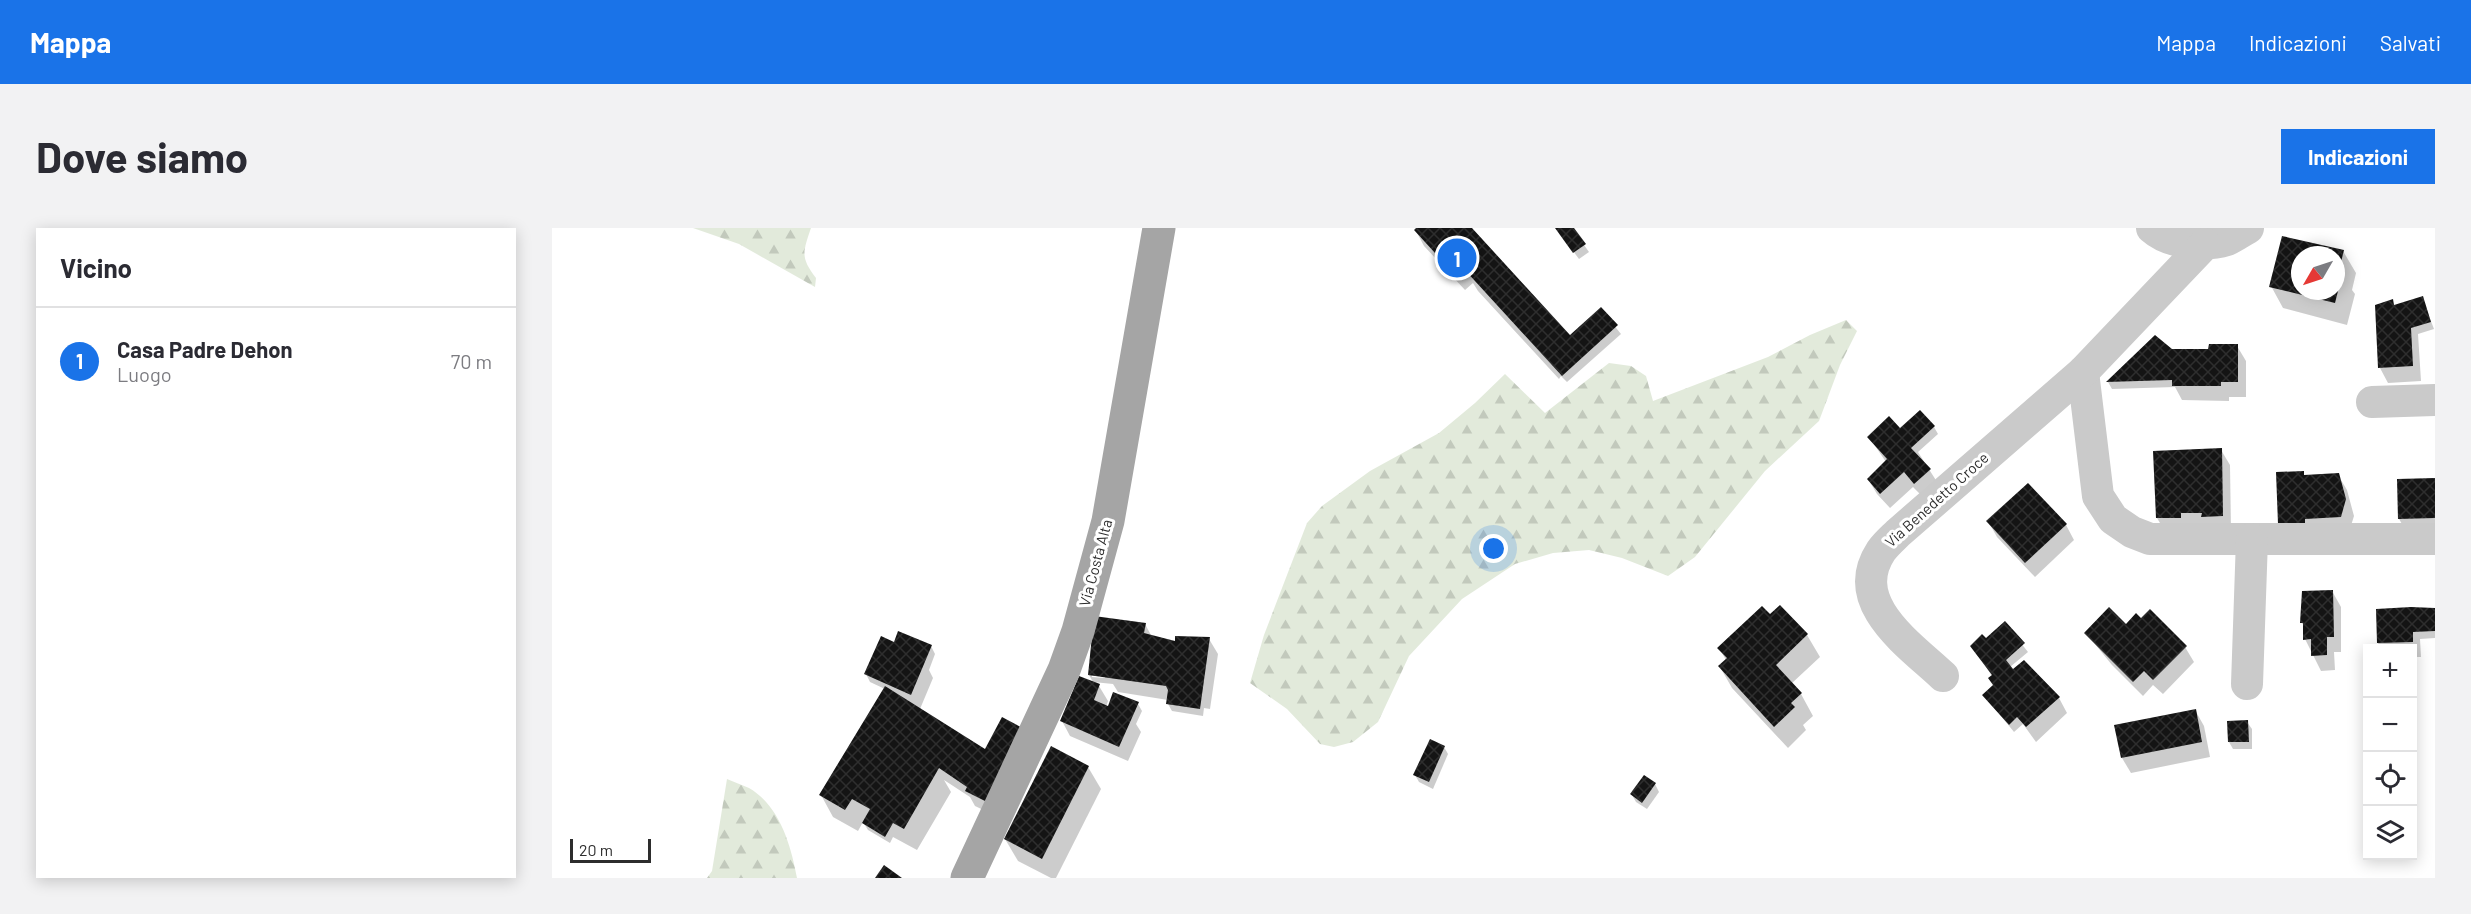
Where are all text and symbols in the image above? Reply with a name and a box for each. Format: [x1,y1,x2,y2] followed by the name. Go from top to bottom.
[30,25,111,59] text: Mappa
[2156,30,2216,55] text: Mappa
[2249,30,2347,55] text: Indicazioni
[2380,30,2441,55] text: Salvati
[2281,129,2435,184] button: Indicazioni
[36,131,248,181] text: Dove siamo
[1438,236,1476,280] pin: 1
[2291,246,2345,300] north arrow
[60,252,132,283] text: Vicino
[117,336,292,362] text: Casa Padre Dehon
[76,349,83,373] text: 1
[451,349,492,373] text: 70 m
[117,362,172,386] text: Luogo
[1881,448,1992,550] street label: Via Benedetto Croce
[1075,517,1115,608] street label: Via Costa Alta
[1479,534,1508,563] your location
[2363,644,2417,860] map controls
[2363,644,2417,698] button: +
[2363,698,2417,752] button: −
[2363,752,2417,806] button: locate
[2363,806,2417,860] button: layers
[570,836,651,864] scale bar
[579,840,613,859] text: 20 m

